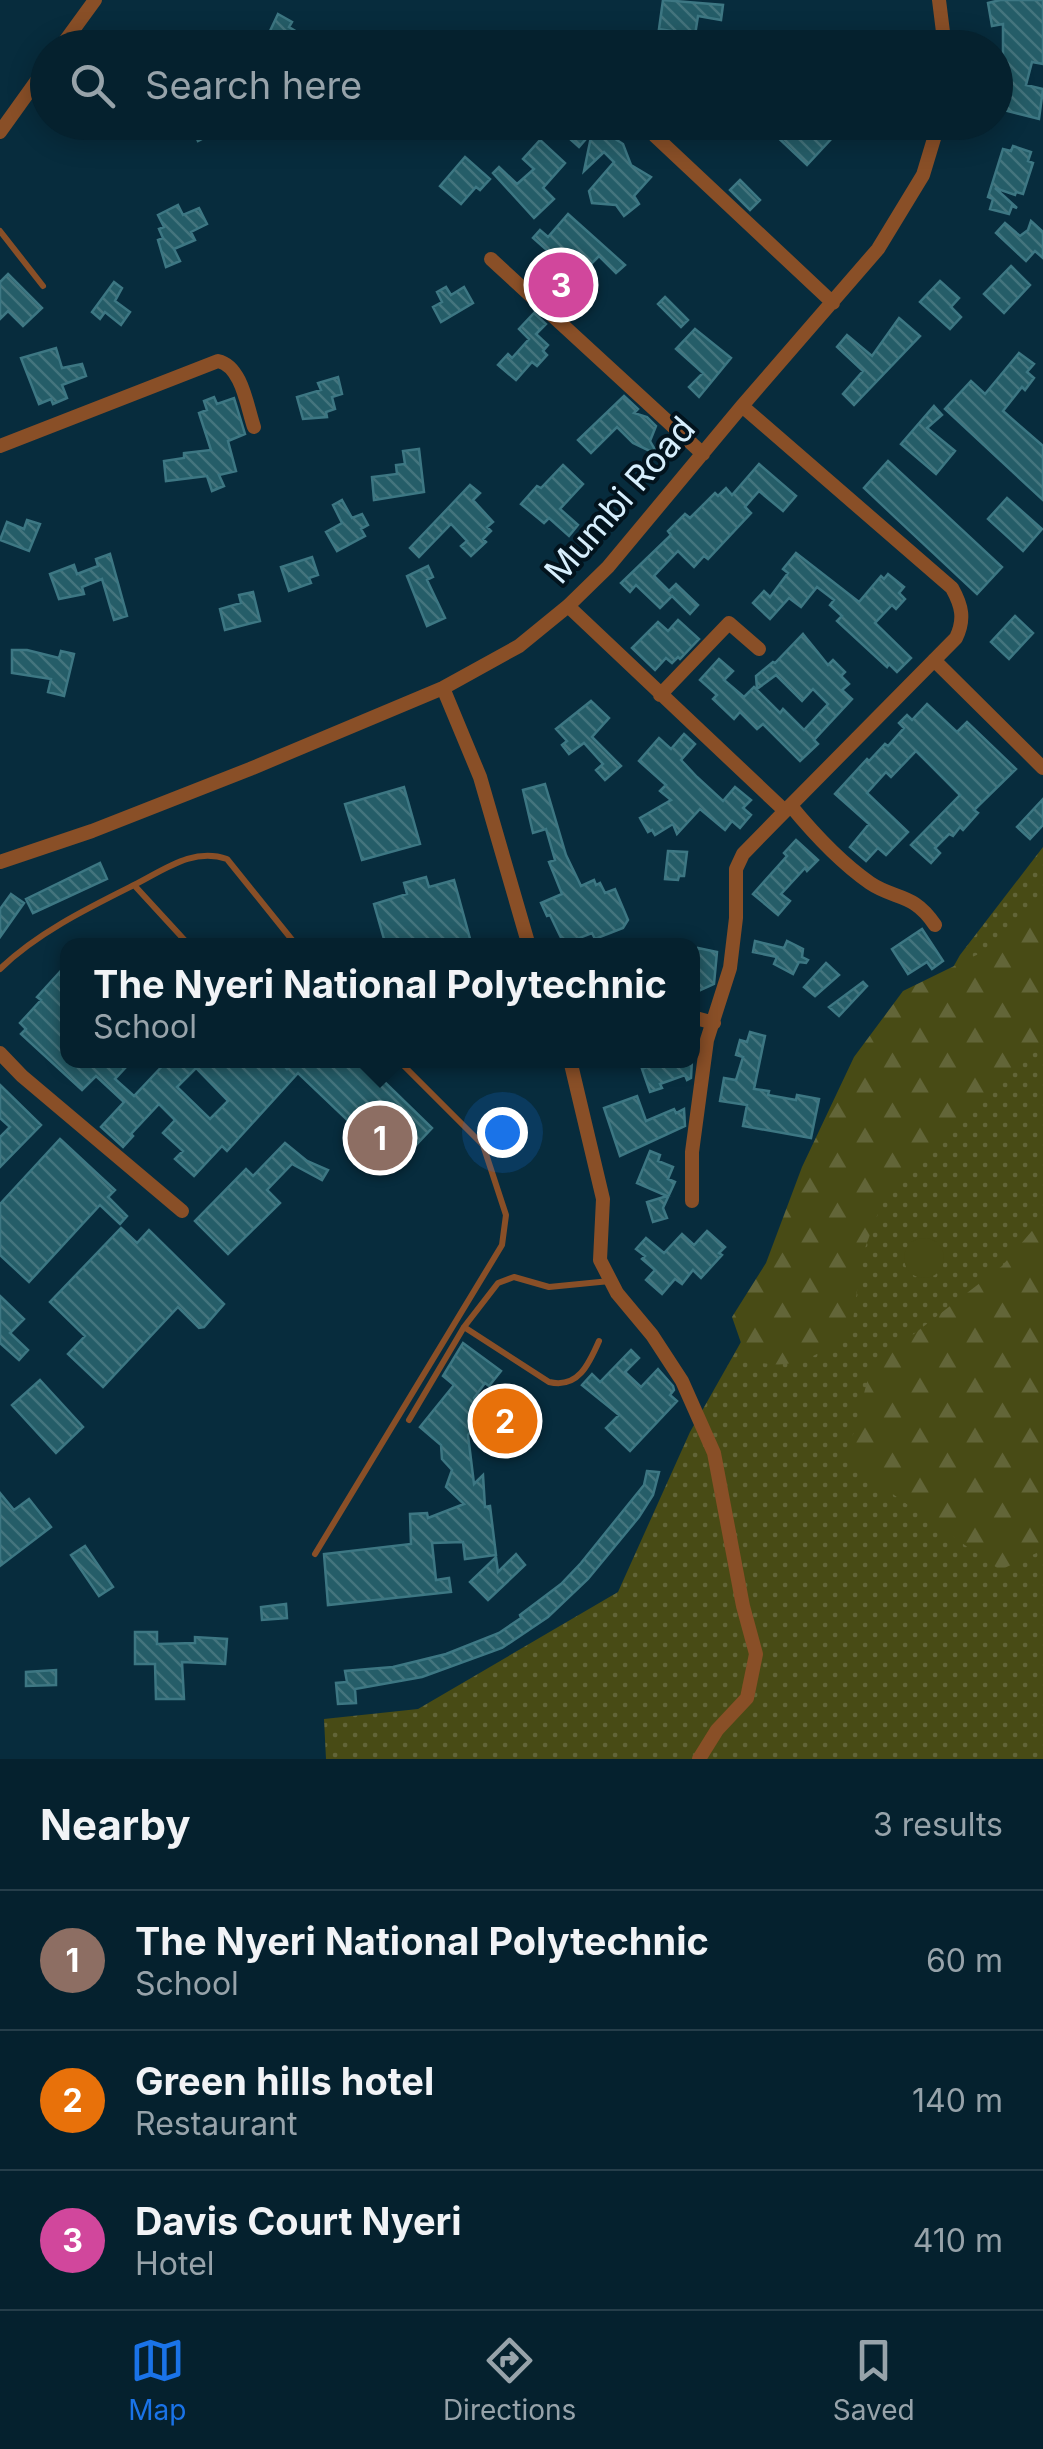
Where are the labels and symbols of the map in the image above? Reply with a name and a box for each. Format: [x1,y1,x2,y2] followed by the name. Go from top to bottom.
[528,248,594,322] pin: 3
[535,407,703,591] street label: Mumbi Road
[348,1100,412,1176] pin: 1
[477,1107,528,1158] your location
[472,1384,538,1458] pin: 2

